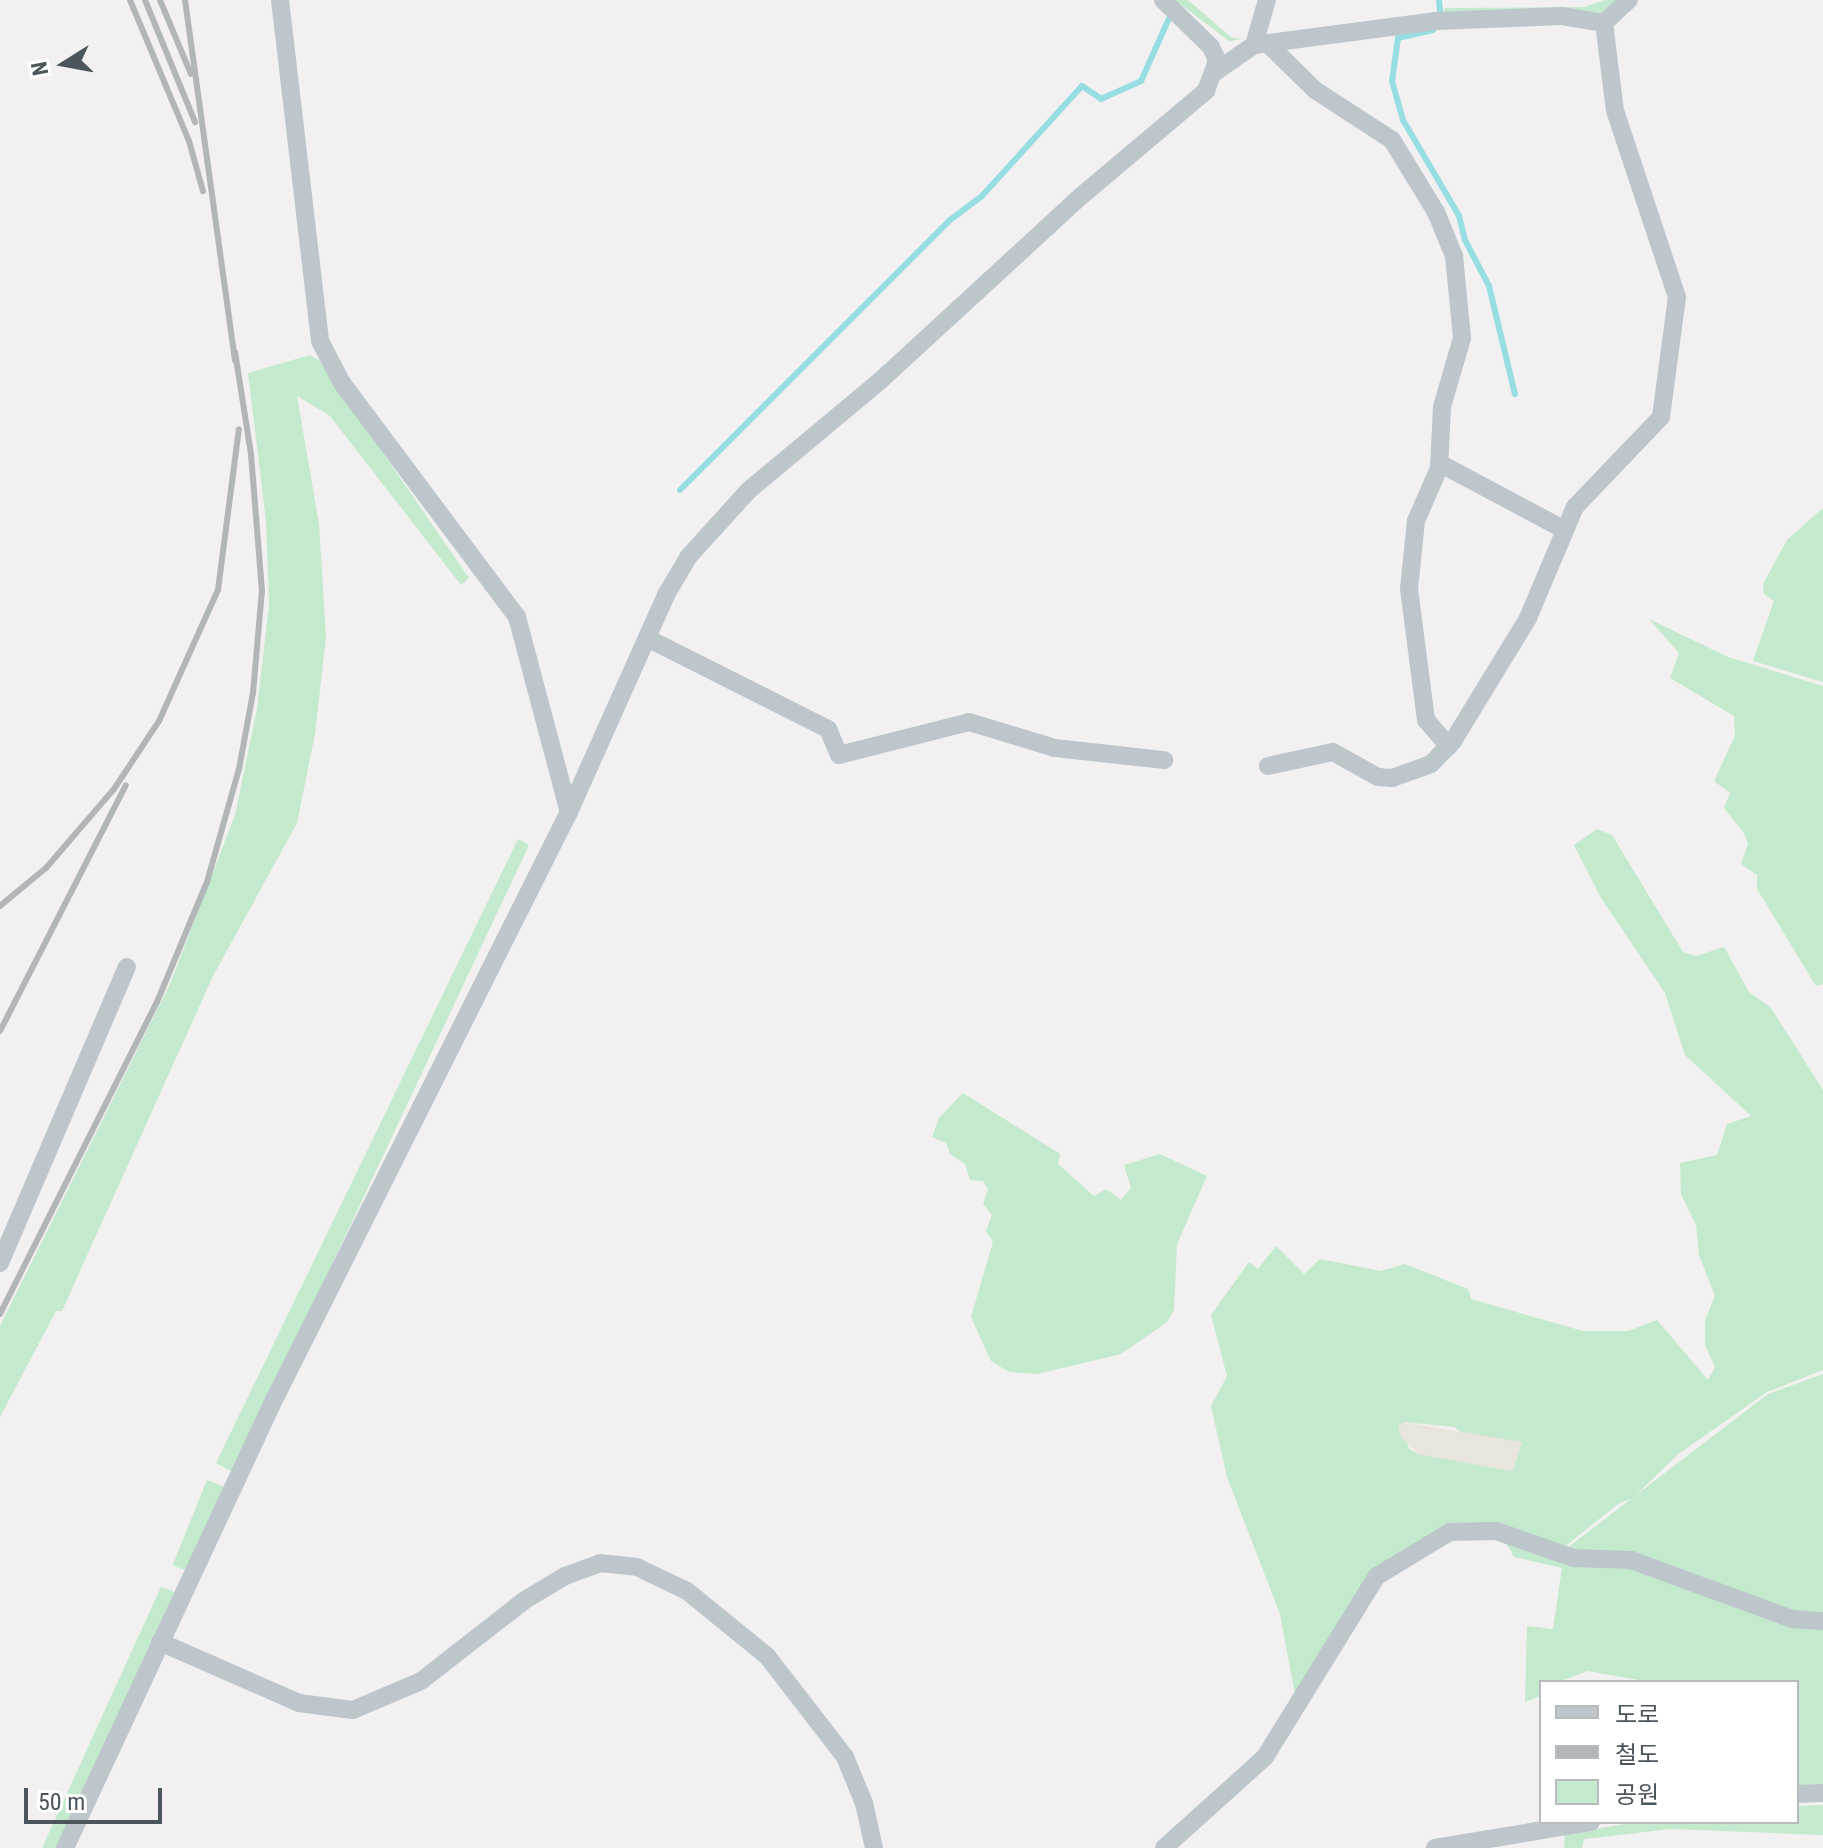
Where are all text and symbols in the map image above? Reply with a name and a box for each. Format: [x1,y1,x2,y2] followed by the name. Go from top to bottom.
[24,24,104,104] north arrow
[26,60,54,78] text: N
[1539,1680,1799,1824] legend
[1615,1701,1659,1729] text: 도로
[1615,1741,1659,1769] text: 철도
[28,1772,166,1822] scale bar
[1615,1781,1659,1809] text: 공원
[38,1788,85,1816] text: 50 m

